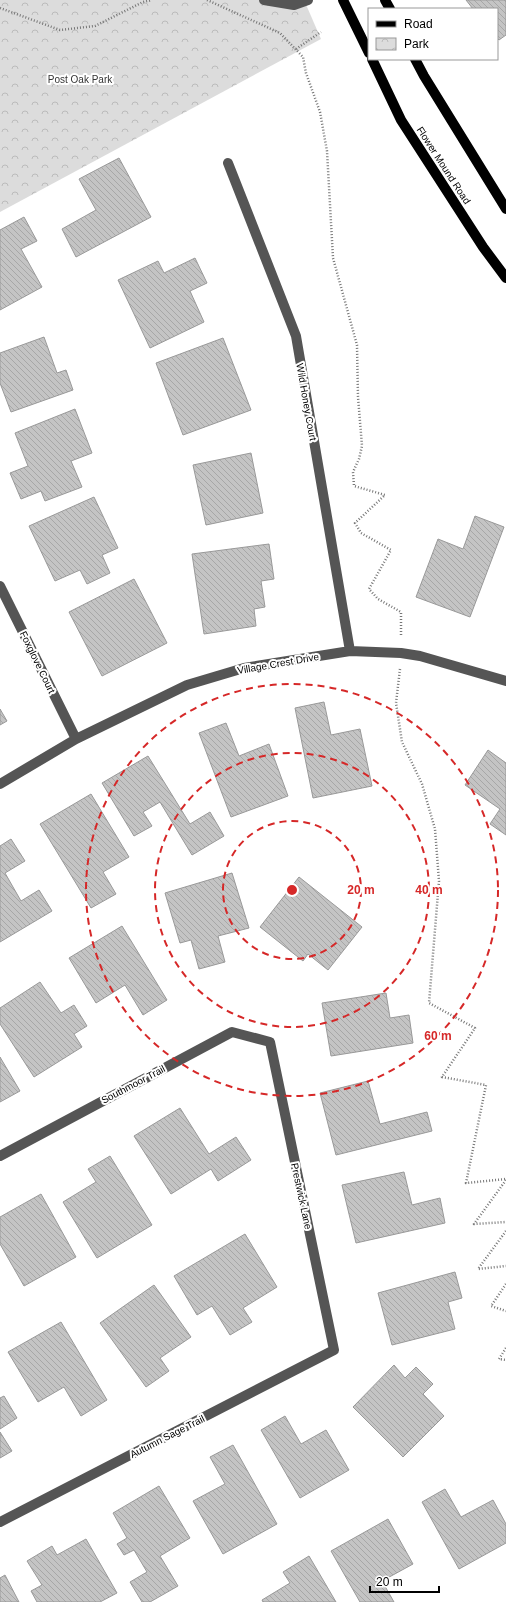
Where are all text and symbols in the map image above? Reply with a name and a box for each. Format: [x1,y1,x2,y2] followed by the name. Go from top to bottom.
[368,8,498,60] legend
[404,17,433,31] text: Road
[404,37,430,51] text: Park
[48,74,113,85] park label: Post Oak Park
[414,125,473,206] street label: Flower Mound Road
[294,363,319,442] street label: Wild Honey Court
[18,629,57,695] street label: Foxglove Court
[236,651,320,676] street label: Village Crest Drive
[285,883,299,897] centre of rings
[347,883,375,897] text: 20 m
[415,883,443,897] text: 40 m
[424,1029,452,1043] text: 60 m
[99,1063,167,1106] street label: Southmoor Trail
[289,1162,314,1231] street label: Prestwick Lane
[128,1413,206,1460] street label: Autumn Sage Trail
[370,1568,439,1594] scale bar
[376,1575,403,1589] text: 20 m

